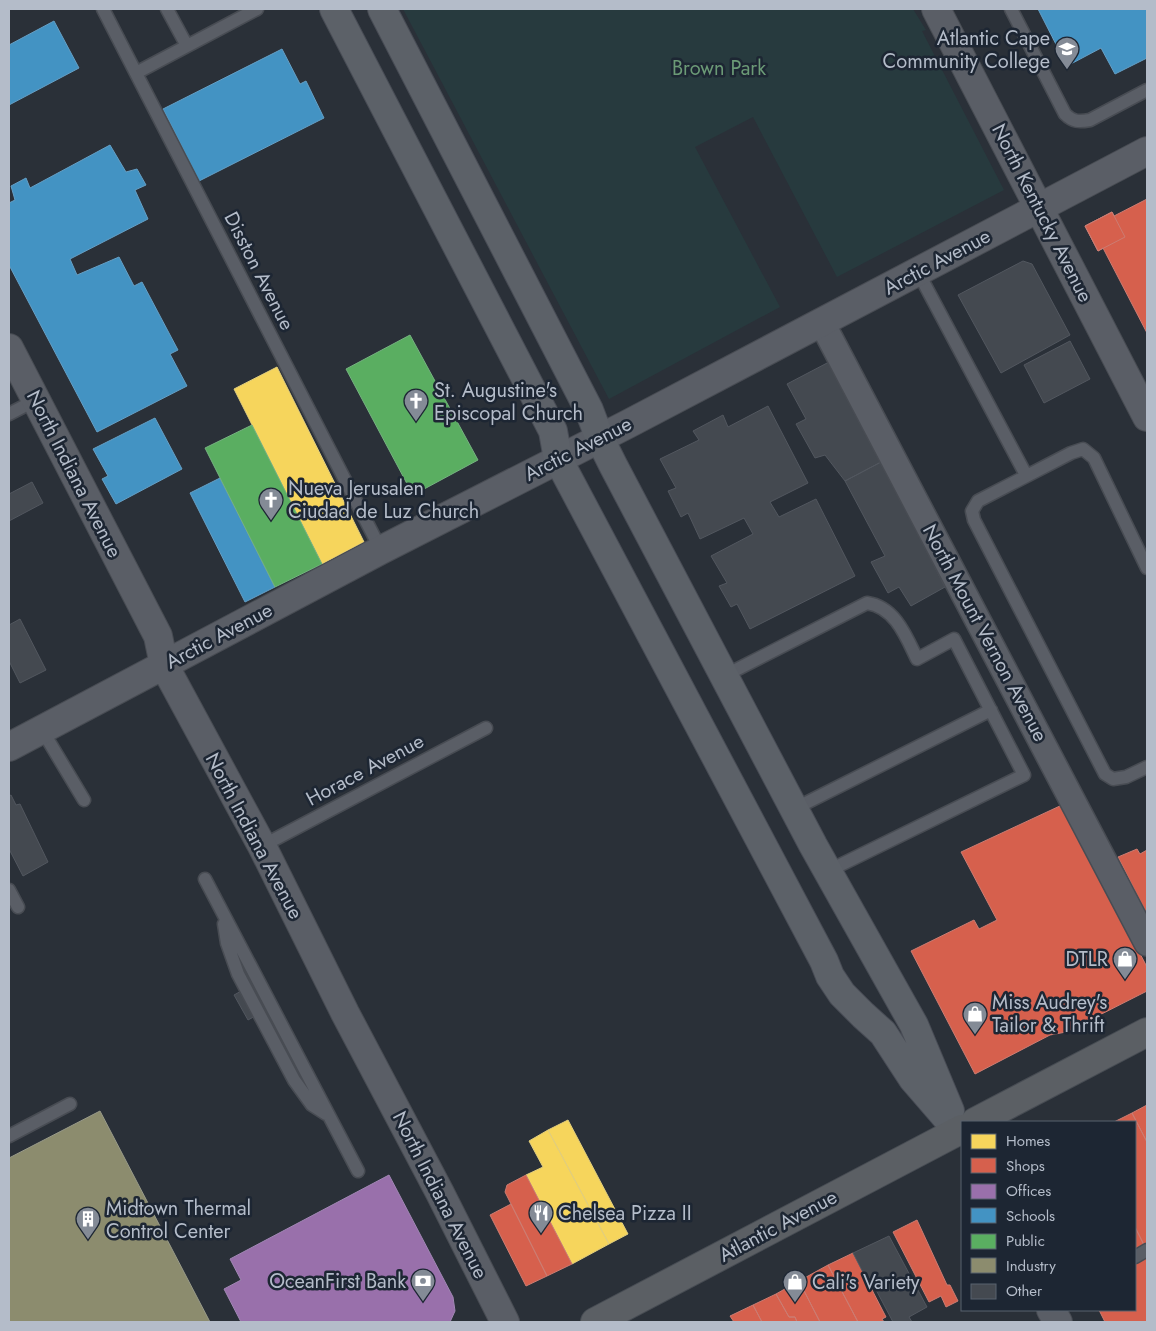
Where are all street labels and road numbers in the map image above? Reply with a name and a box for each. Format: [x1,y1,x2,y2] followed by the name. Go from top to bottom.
[984,119,1100,307] street label: North Kentucky Avenue
[217,207,301,335] street label: Disston Avenue
[878,222,996,302] street label: Arctic Avenue
[19,385,129,563] street label: North Indiana Avenue
[519,409,637,489] street label: Arctic Avenue
[915,519,1055,747] street label: North Mount Vernon Avenue
[160,596,278,676] street label: Arctic Avenue
[301,727,429,813] street label: Horace Avenue
[198,748,310,924] street label: North Indiana Avenue
[385,1106,495,1284] street label: North Indiana Avenue
[714,1183,842,1269] street label: Atlantic Avenue

